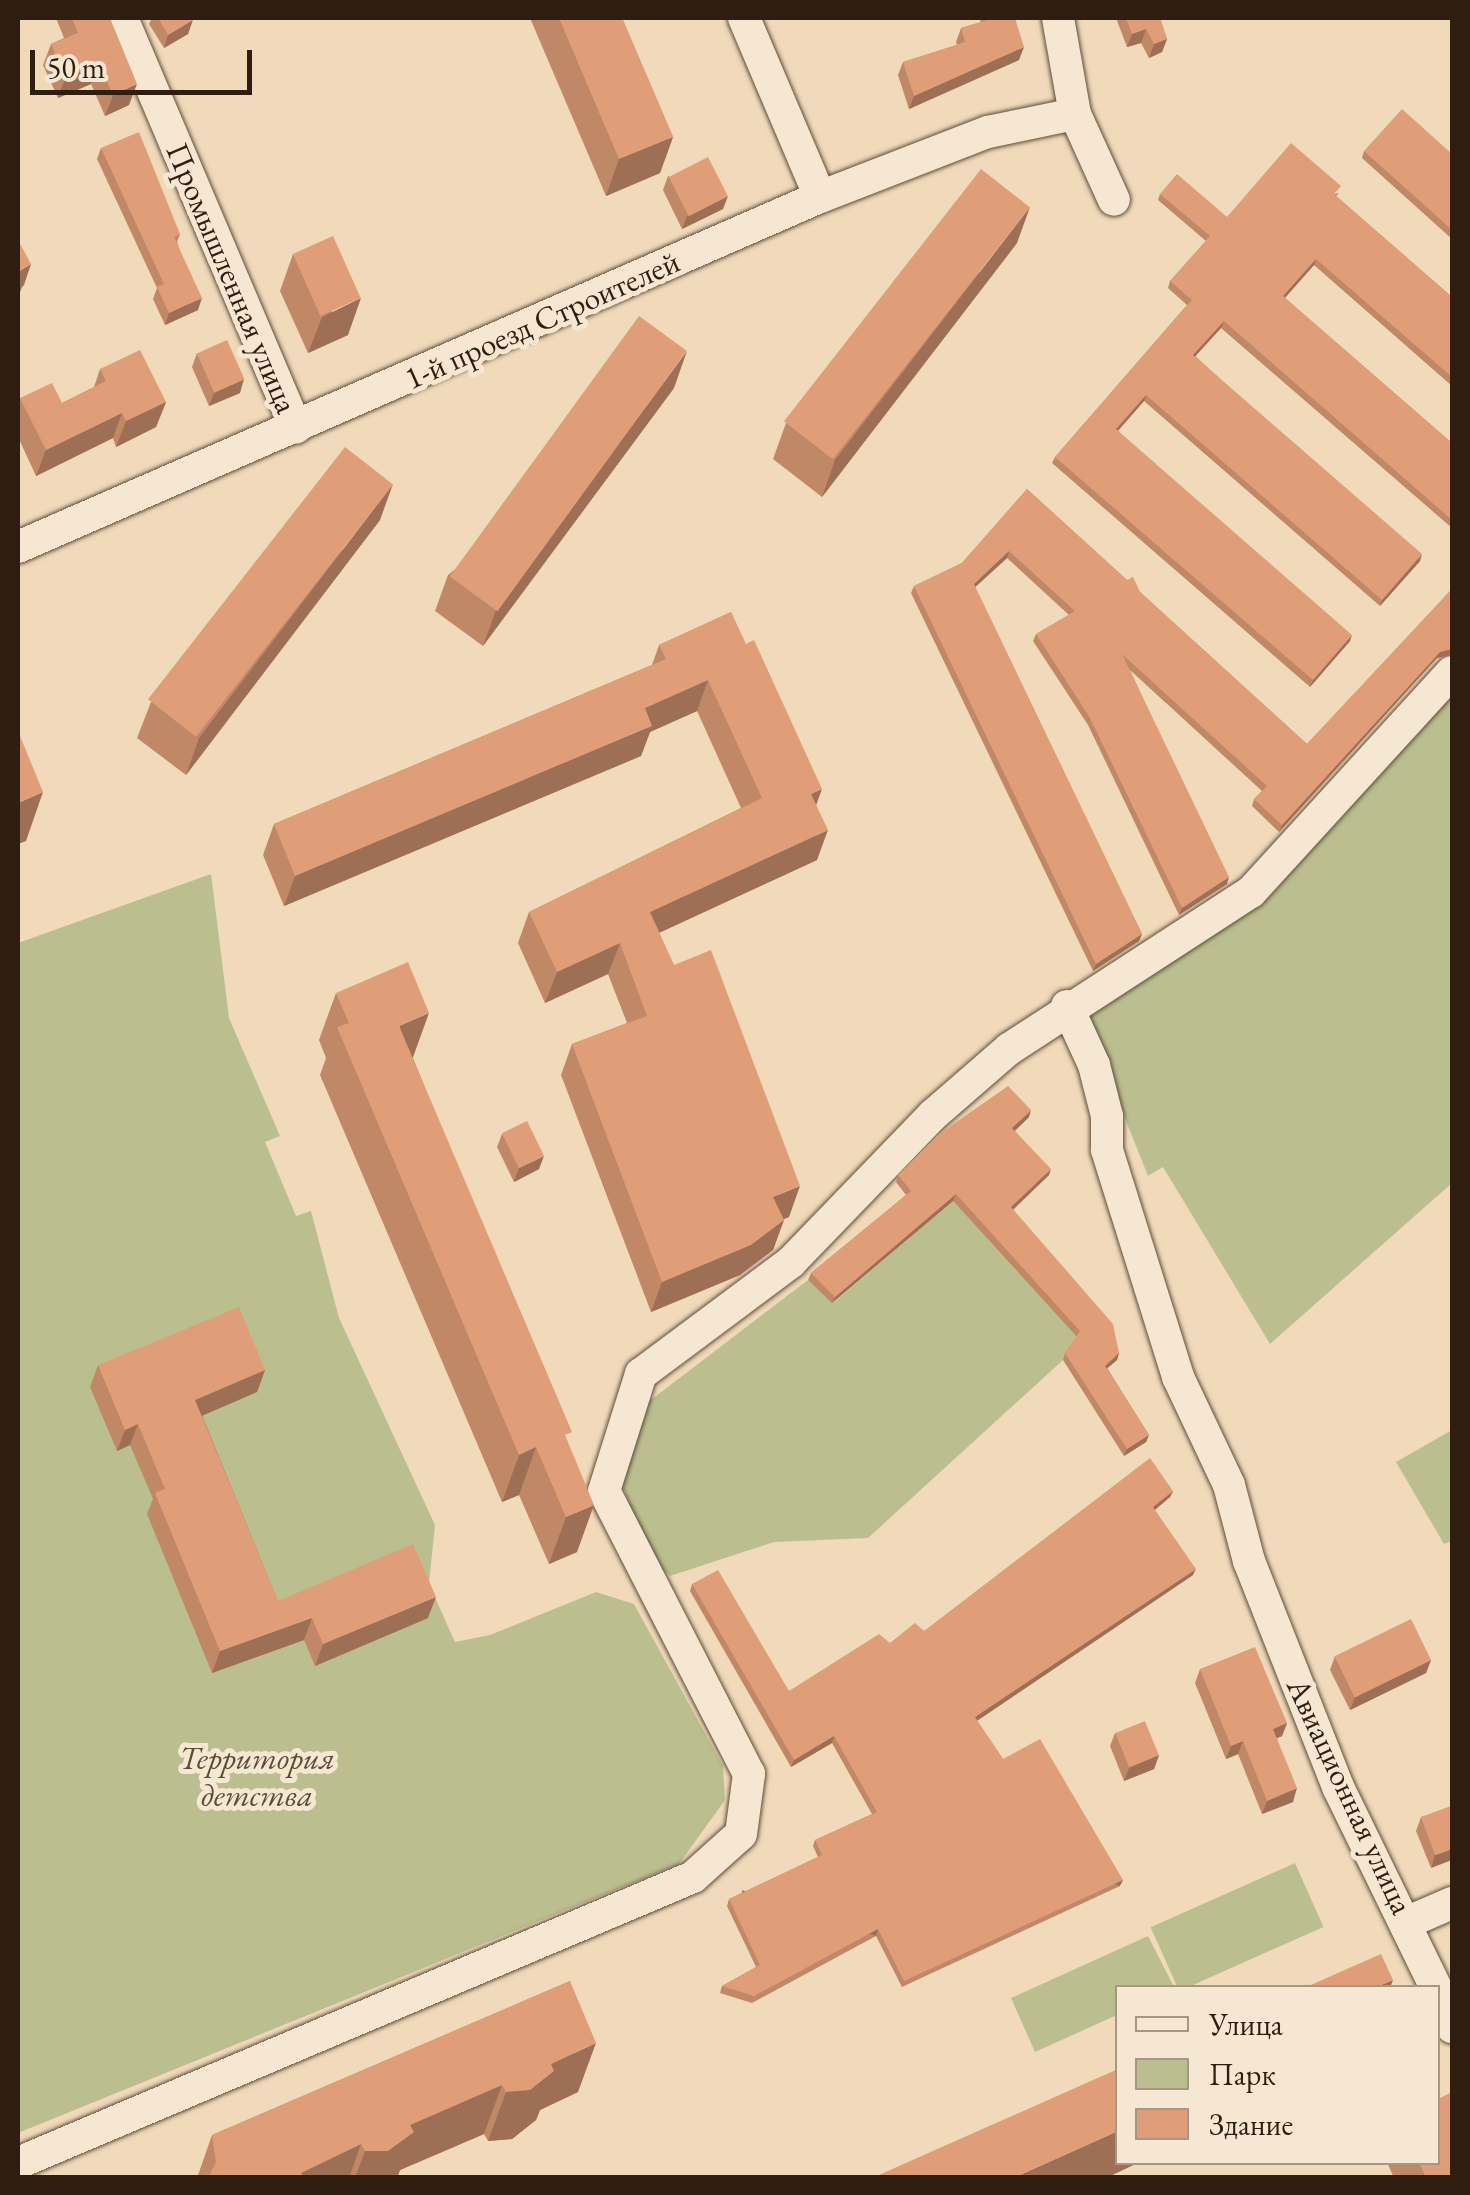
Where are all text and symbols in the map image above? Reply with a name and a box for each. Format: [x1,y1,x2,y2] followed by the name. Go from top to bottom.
[35,30,258,92] scale bar
[47,48,105,87] text: 50 m
[158,137,306,419] street label: Промышленная улица
[399,242,685,398] street label: 1-й проезд Строителей
[1278,1672,1422,1920] street label: Авиационная улица
[179,1740,335,1815] park label: Территория детства
[1115,1985,1440,2165] legend
[1209,2005,1283,2044] text: Улица
[1209,2055,1276,2094] text: Парк
[1209,2105,1293,2144] text: Здание

